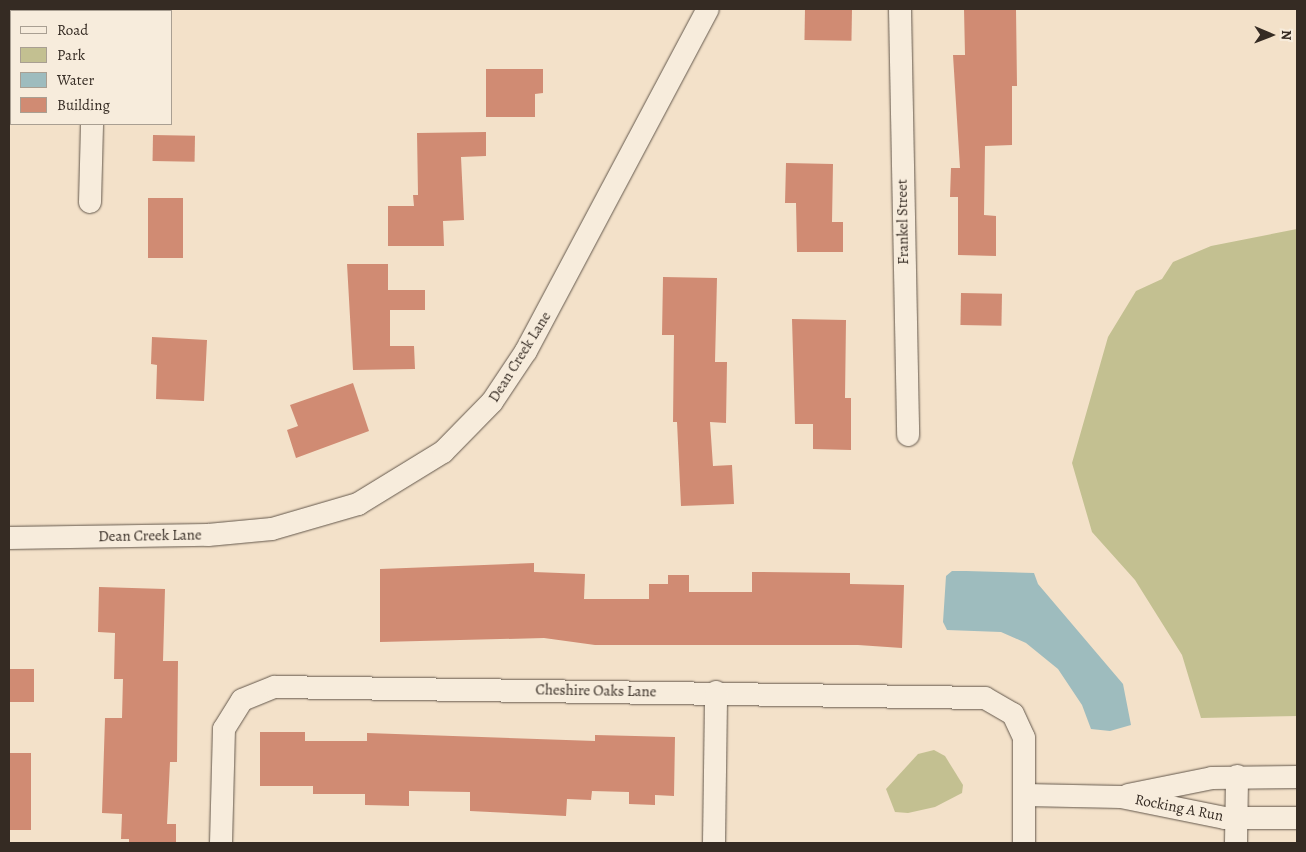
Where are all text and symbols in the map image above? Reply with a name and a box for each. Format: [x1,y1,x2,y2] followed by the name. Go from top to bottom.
[10,10,172,125] legend
[1246,10,1296,60] north arrow
[57,20,88,40] text: Road
[1277,30,1296,41] text: N
[57,45,85,65] text: Park
[57,70,94,90] text: Water
[57,95,110,115] text: Building
[893,179,913,265] street label: Frankel Street
[485,308,555,406] street label: Dean Creek Lane
[98,526,202,546] street label: Dean Creek Lane
[535,681,657,701] street label: Cheshire Oaks Lane
[1133,791,1225,825] street label: Rocking A Run

